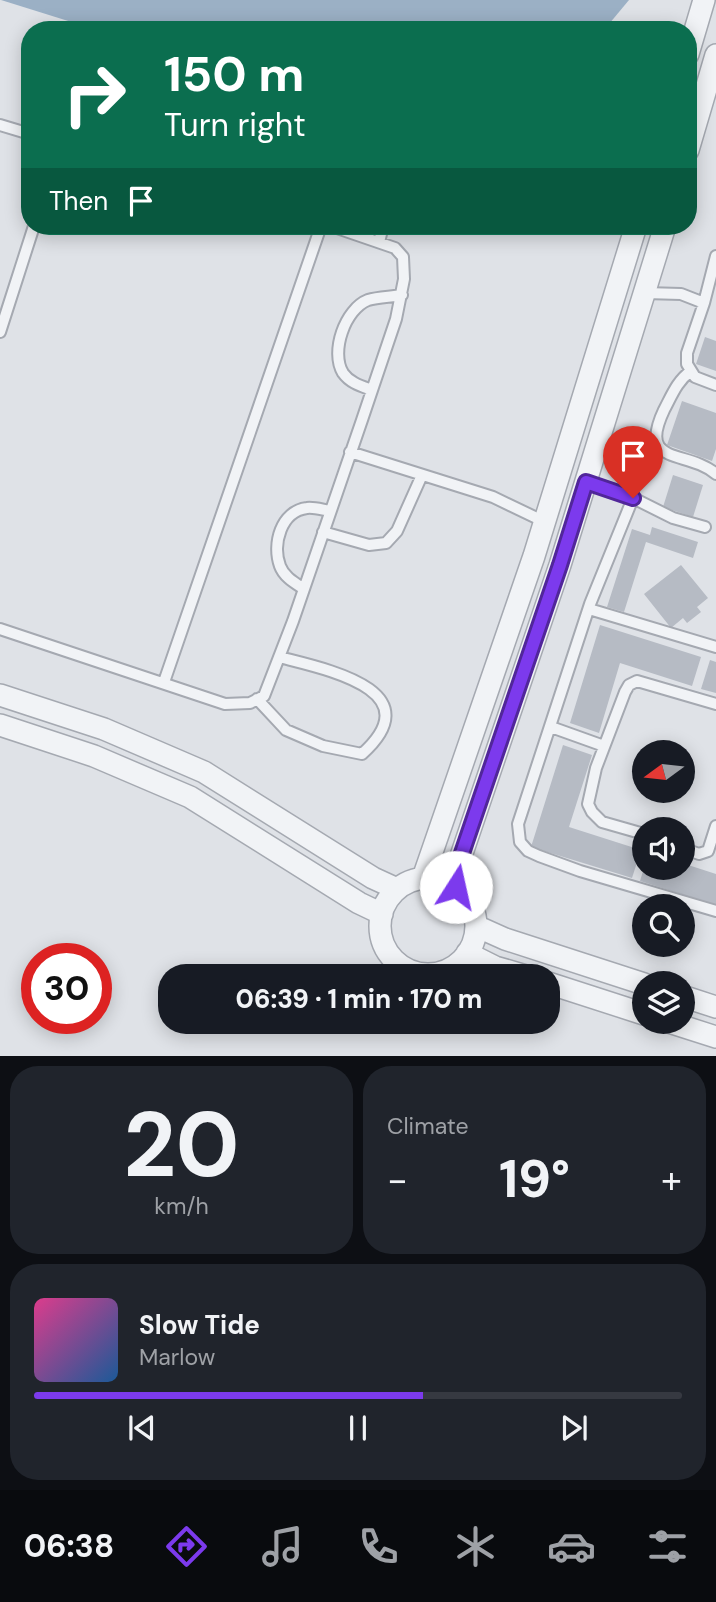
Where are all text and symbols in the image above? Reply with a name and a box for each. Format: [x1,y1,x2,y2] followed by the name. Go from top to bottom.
[164,42,304,106] text: 150 m
[49,49,140,140] icon: right
[164,104,306,146] text: Turn right
[122,182,160,220] icon: arrive
[49,184,108,218] text: Then
[603,426,663,498] pin
[614,437,652,475] icon: arrive
[632,740,695,803] north arrow
[632,740,695,1034] map controls
[632,817,695,880] button: sound
[419,850,493,924] position arrow
[632,894,695,957] button: search
[21,943,112,1034] speed limit sign: 30
[632,971,695,1034] button: layers
[236,982,482,1016] text: 06:39 · 1 min · 170 m
[123,1086,240,1204] text: 20
[387,1111,469,1141] text: Climate
[499,1145,570,1213] text: 19°
[387,1155,408,1205] text: −
[661,1155,682,1205] text: +
[154,1191,209,1221] text: km/h
[139,1308,260,1342] text: Slow Tide
[139,1342,215,1372] text: Marlow
[123,1409,161,1447] icon: previous
[339,1409,377,1447] icon: pause
[555,1409,593,1447] icon: next
[162,1522,211,1571] icon: directions
[258,1522,307,1571] icon: music
[354,1522,403,1571] icon: phone
[451,1522,500,1571] icon: climate
[547,1522,596,1571] icon: car
[643,1522,692,1571] icon: filters
[24,1525,114,1567] text: 06:38

